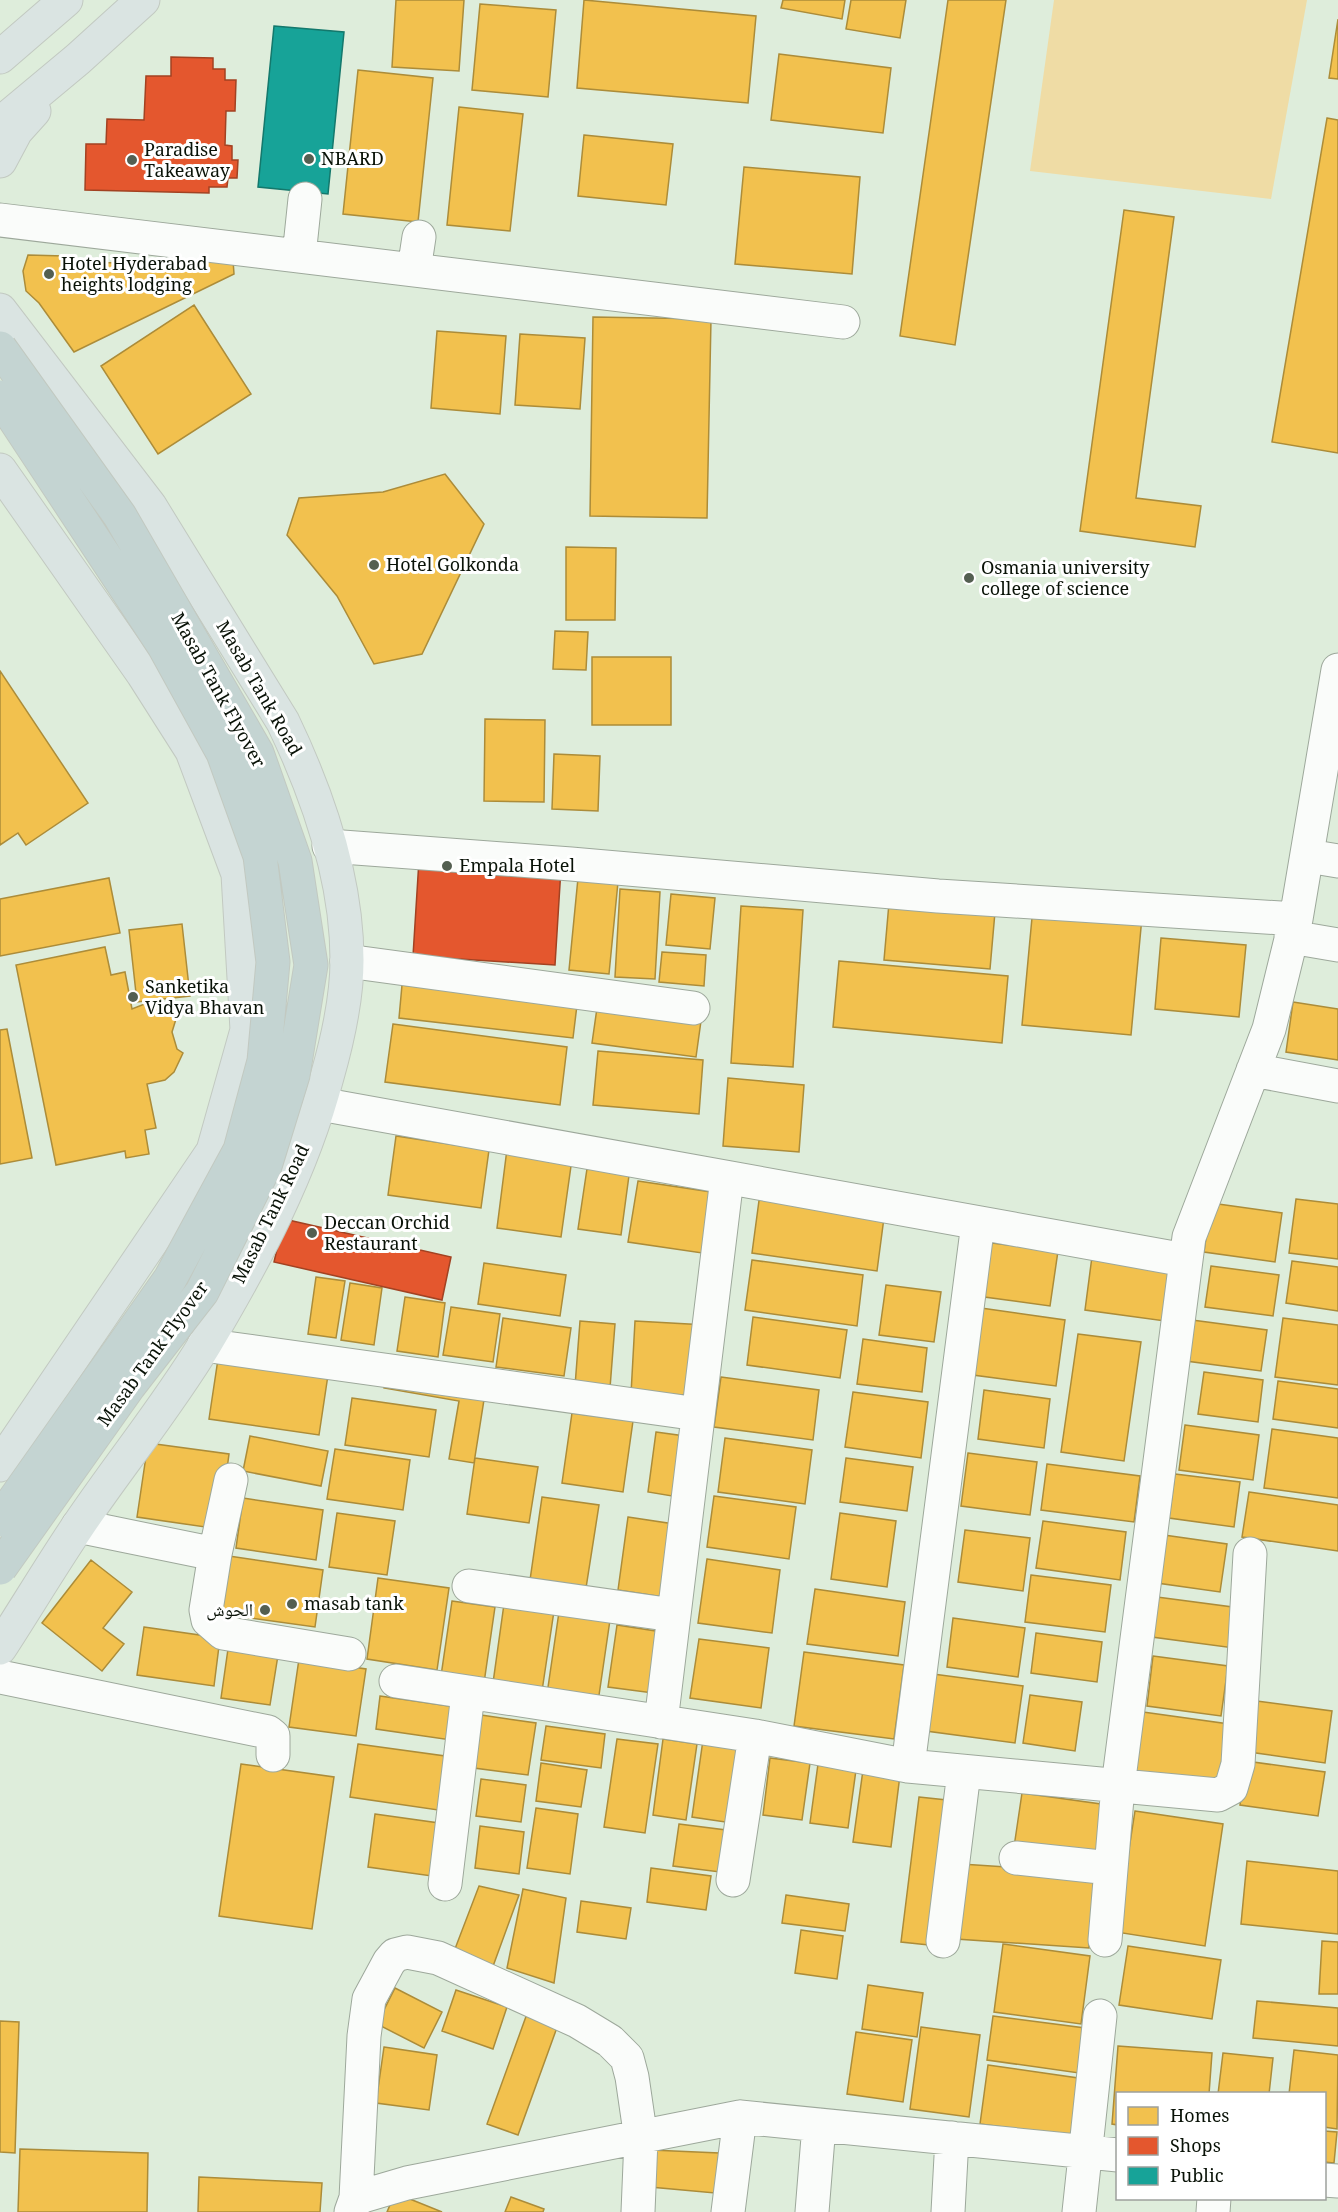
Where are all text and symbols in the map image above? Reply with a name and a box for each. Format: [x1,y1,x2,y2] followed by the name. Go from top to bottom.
[144,137,231,182] place label: Paradise Takeaway
[321,146,384,170] place label: NBARD
[302,152,316,166] marker: NBARD
[125,153,139,167] marker: Paradise Takeaway
[61,251,208,296] place label: Hotel Hyderabad heights lodging
[42,267,56,281] marker: Hotel Hyderabad heights lodging
[386,552,519,576] place label: Hotel Golkonda
[981,555,1150,600] place label: Osmania university college of science
[367,558,381,572] marker: Hotel Golkonda
[962,571,976,585] marker: Osmania university college of science
[166,608,272,772] street label: Masab Tank Flyover
[212,616,308,759] street label: Masab Tank Road
[459,853,575,877] place label: Empala Hotel
[440,859,454,873] marker: Empala Hotel
[145,974,265,1019] place label: Sanketika Vidya Bhavan
[126,990,140,1004] marker: Sanketika Vidya Bhavan
[226,1140,314,1287] street label: Masab Tank Road
[324,1210,450,1255] place label: Deccan Orchid Restaurant
[305,1226,319,1240] marker: Deccan Orchid Restaurant
[91,1276,213,1431] street label: Masab Tank Flyover
[304,1591,404,1615] place label: masab tank
[206,1597,253,1621] place label: الحوش
[285,1597,299,1611] marker: masab tank
[258,1603,272,1617] marker: الحوش
[1116,2092,1326,2200] legend
[1170,2103,1229,2127] text: Homes
[1170,2133,1221,2157] text: Shops
[1170,2163,1224,2187] text: Public

